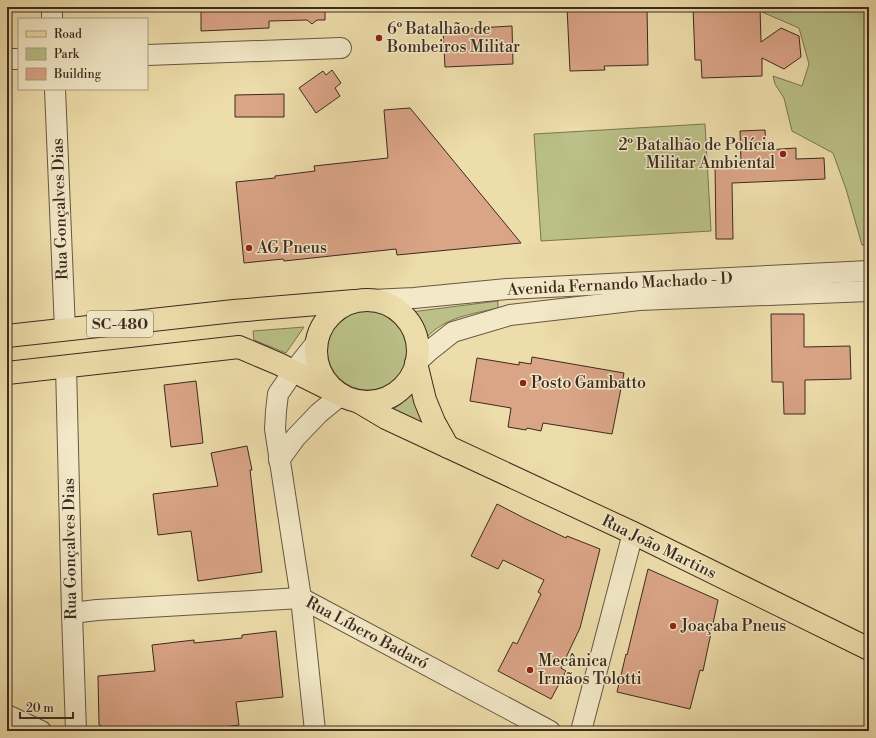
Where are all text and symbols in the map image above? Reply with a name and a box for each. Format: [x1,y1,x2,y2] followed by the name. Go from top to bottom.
[18,18,148,90] legend
[386,19,520,57] place label: 6º Batalhão de Bombeiros Militar
[54,27,82,42] text: Road
[374,33,384,43] marker: 6º Batalhão de Bombeiros Militar
[54,47,80,62] text: Park
[53,67,102,82] text: Building
[618,135,776,173] place label: 2º Batalhão de Polícia Militar Ambiental
[48,138,72,280] street label: Rua Gonçalves Dias
[778,149,788,159] marker: 2º Batalhão de Polícia Militar Ambiental
[256,238,327,258] place label: AG Pneus
[244,243,254,253] marker: AG Pneus
[506,268,733,300] street label: Avenida Fernando Machado - D
[87,311,153,337] road number: SC-480
[531,373,646,393] place label: Posto Gambatto
[518,378,528,388] marker: Posto Gambatto
[59,478,81,620] street label: Rua Gonçalves Dias
[598,511,720,583] street label: Rua João Martins
[302,592,432,674] street label: Rua Líbero Badaró
[680,616,786,636] place label: Joaçaba Pneus
[668,621,678,631] marker: Joaçaba Pneus
[538,651,642,689] place label: Mecânica Irmãos Tolotti
[525,665,535,675] marker: Mecânica Irmãos Tolotti
[20,694,73,720] scale bar
[26,701,54,716] text: 20 m

